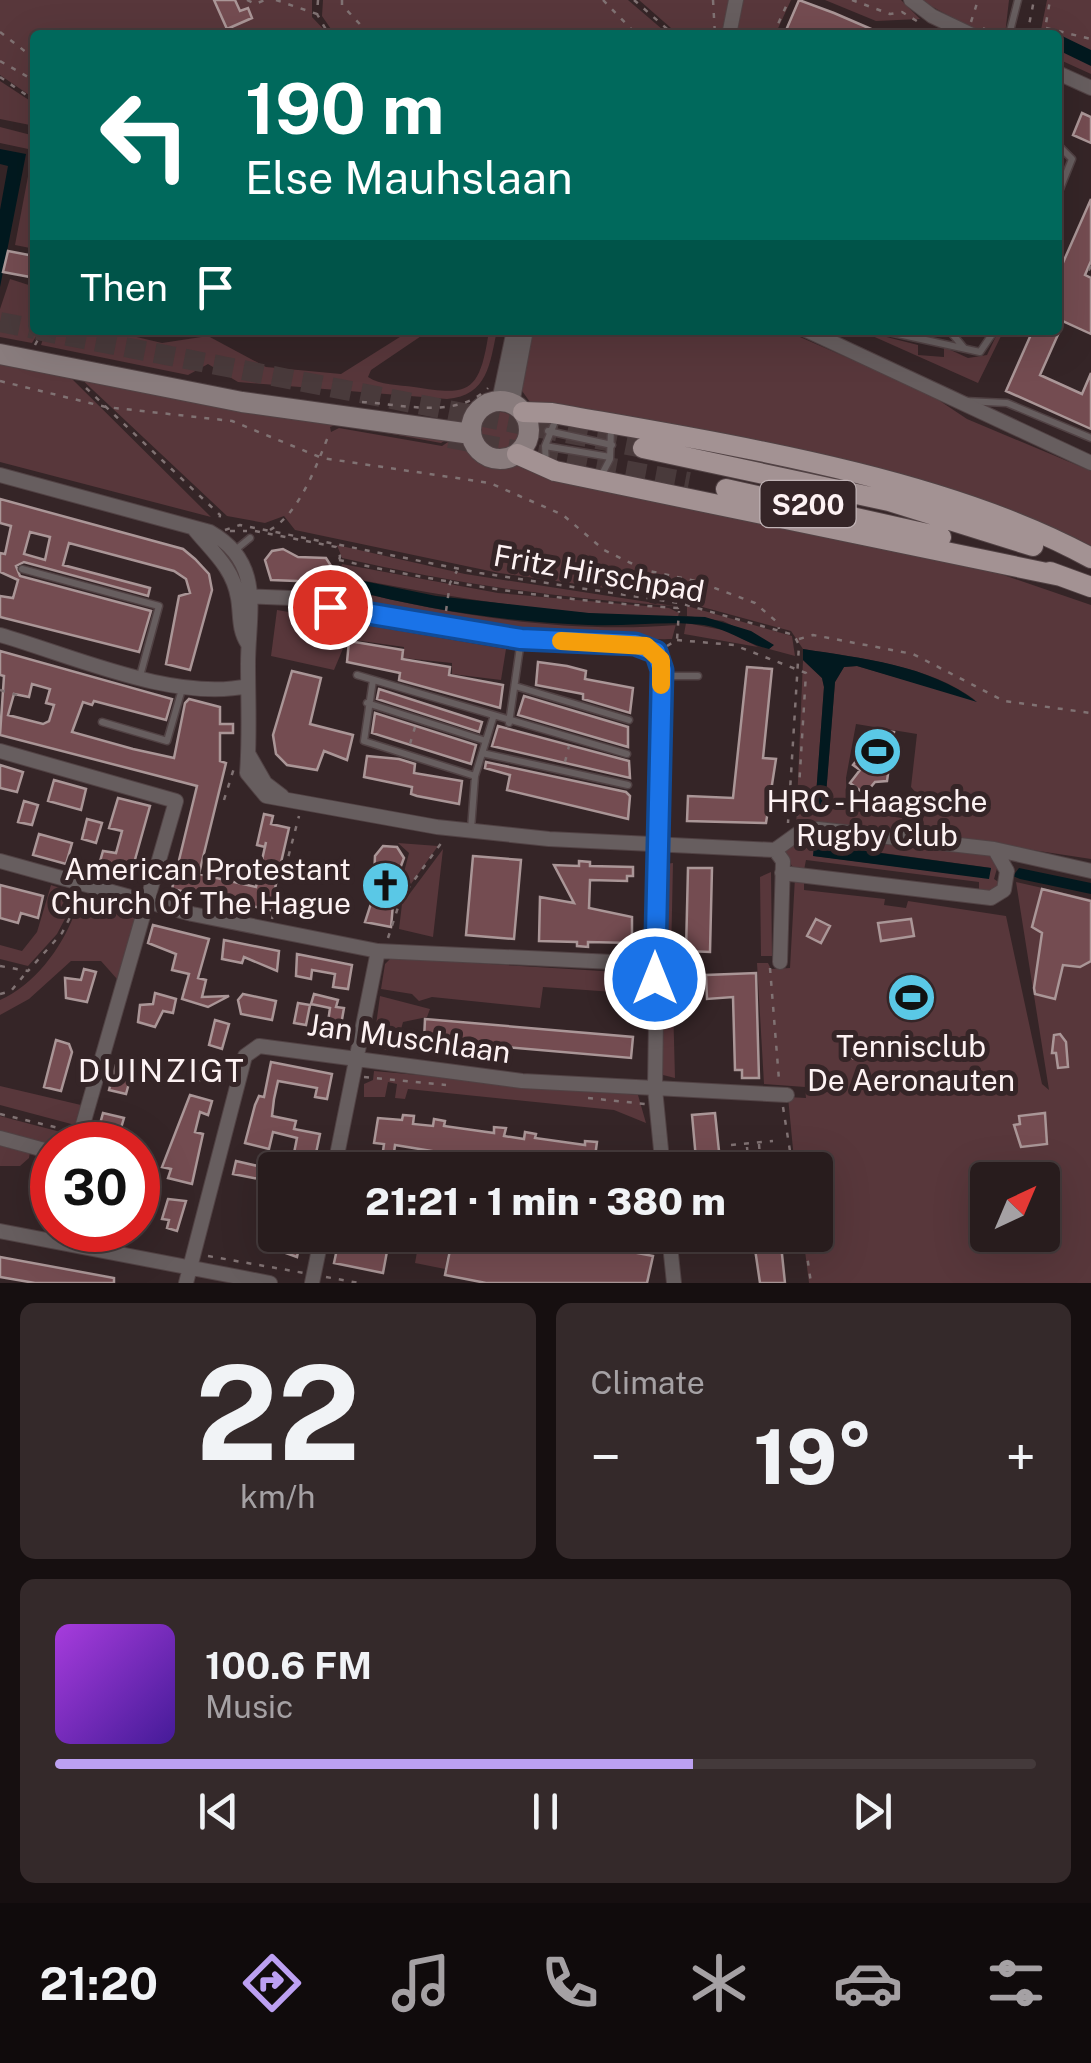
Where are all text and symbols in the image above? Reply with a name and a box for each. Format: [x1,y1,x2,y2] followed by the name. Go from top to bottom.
[245,67,444,150] text: 190 m
[80,70,210,200] icon: left
[245,151,573,204] text: Else Mauhslaan
[188,260,243,315] icon: arrive
[80,265,168,310] text: Then
[760,481,856,527] road number: S200
[491,537,707,609] street label: Fritz Hirschpad
[288,565,373,650] pin
[303,580,358,635] icon: arrive
[851,726,903,778] sports icon: HRC - Haagsche Rugby Club
[767,783,987,853] place label: HRC - Haagsche Rugby Club
[51,851,351,921] place label: American Protestant Church Of The Hague
[360,860,412,912] church icon: American Protestant Church Of The Hague
[603,927,707,1031] position arrow
[885,971,937,1023] sports icon: Tennisclub De Aeronauten
[305,1006,513,1070] street label: Jan Muschlaan
[807,1028,1015,1098] place label: Tennisclub De Aeronauten
[78,1052,246,1089] district label: DUINZIGT
[30,1122,160,1252] speed limit sign: 30
[970,1162,1060,1252] north arrow
[970,1162,1060,1252] map controls
[365,1179,726,1224] text: 21:21 · 1 min · 380 m
[195,1337,360,1489] text: 22
[591,1364,705,1401] text: Climate
[754,1413,873,1501] text: 19°
[591,1425,621,1489] text: −
[1006,1425,1036,1489] text: +
[240,1478,315,1515] text: km/h
[205,1643,372,1688] text: 100.6 FM
[205,1688,293,1725] text: Music
[191,1784,246,1839] icon: previous
[518,1784,573,1839] icon: pause
[845,1784,900,1839] icon: next
[237,1948,307,2018] icon: directions
[386,1948,456,2018] icon: music
[535,1948,605,2018] icon: phone
[684,1948,754,2018] icon: climate
[833,1948,903,2018] icon: car
[981,1948,1051,2018] icon: filters
[39,1957,158,2010] text: 21:20

